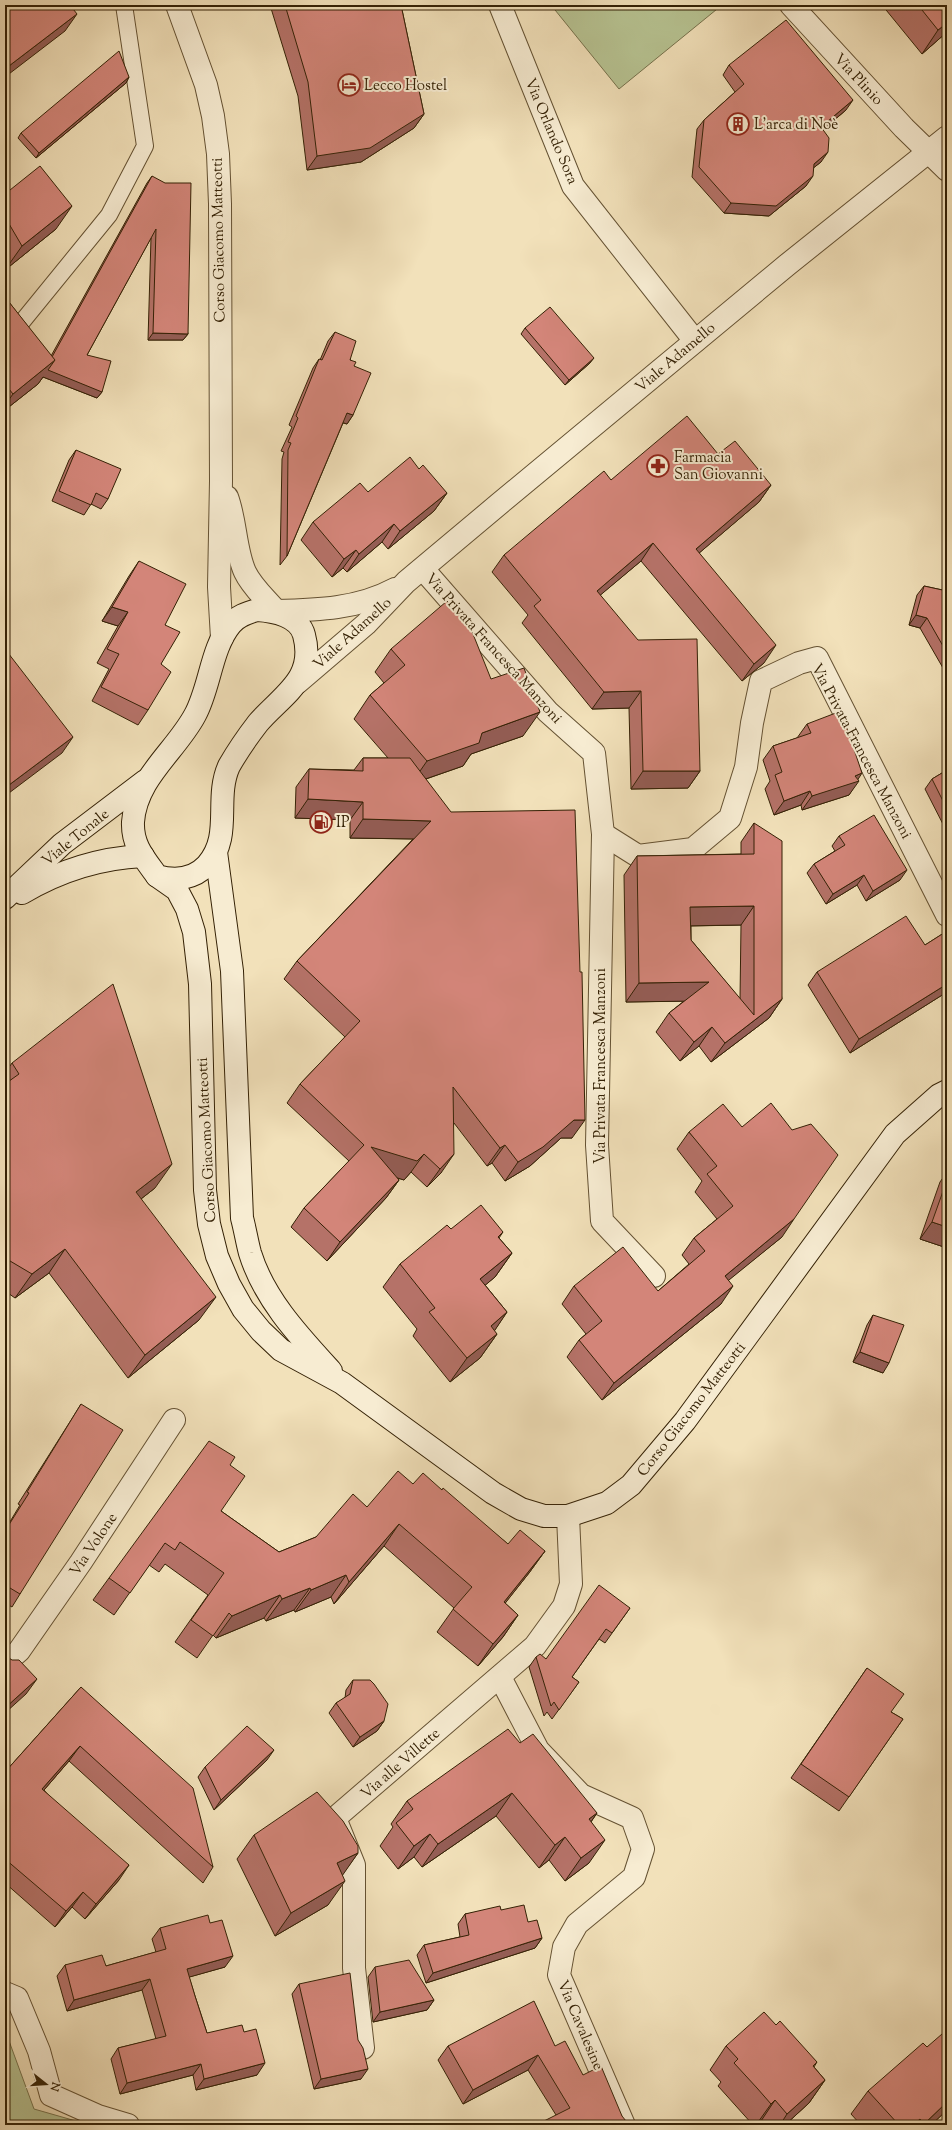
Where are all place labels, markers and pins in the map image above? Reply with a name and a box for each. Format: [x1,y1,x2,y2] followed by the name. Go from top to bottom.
[336,72,362,98] hotel icon: Lecco Hostel
[364,76,447,97] place label: Lecco Hostel
[725,111,751,137] building icon: L'arca di Noè
[754,115,838,136] place label: L'arca di Noè
[674,448,763,486] place label: Farmacia San Giovanni
[645,453,671,479] pharmacy icon: Farmacia San Giovanni
[308,809,334,835] fuel station icon: IP
[336,813,350,834] place label: IP

